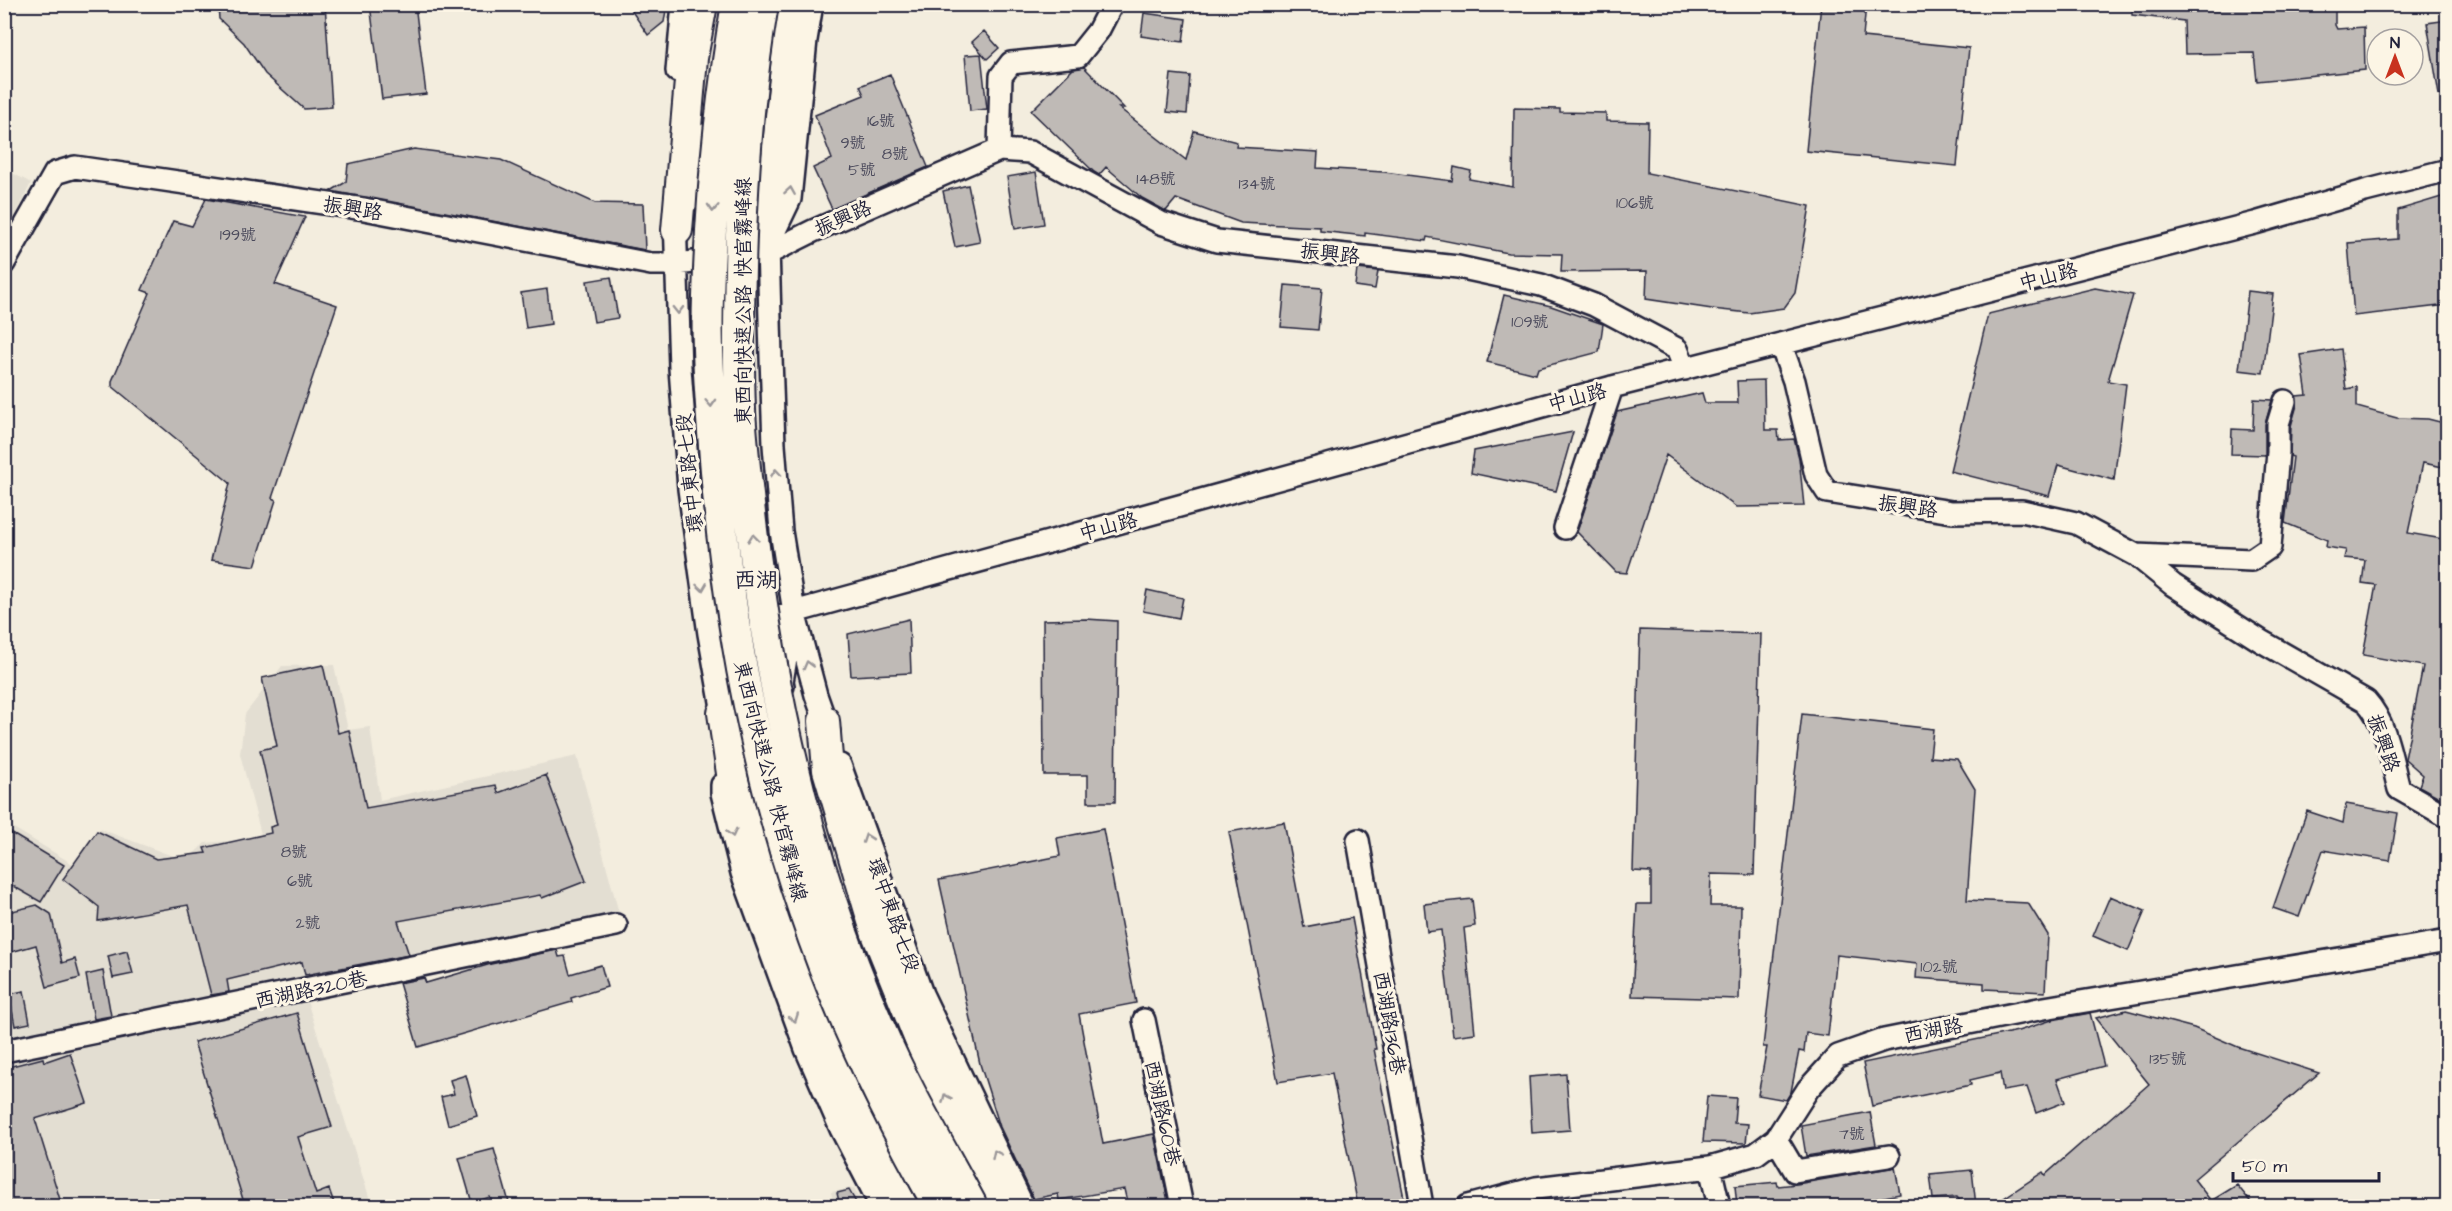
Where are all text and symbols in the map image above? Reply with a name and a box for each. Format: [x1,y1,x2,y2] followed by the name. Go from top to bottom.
[2365,27,2425,87] north arrow
[2390,32,2400,54] text: N
[867,110,895,132] house number: 16號
[840,132,866,154] house number: 9號
[882,143,908,165] house number: 8號
[848,159,876,181] house number: 5號
[1136,168,1176,190] house number: 148號
[1238,173,1276,195] house number: 134號
[730,177,758,425] street label: 東西向快速公路 快官霧峰線
[783,187,796,197] one-way arrow
[321,190,386,228] street label: 振興路
[1616,192,1654,214] house number: 106號
[810,194,877,244] street label: 振興路
[707,204,720,213] one-way arrow
[220,224,256,246] house number: 199號
[1299,237,1362,271] street label: 振興路
[2016,256,2082,298] street label: 中山路
[672,305,685,314] one-way arrow
[1511,311,1549,333] house number: 109號
[1545,376,1611,419] street label: 中山路
[705,399,718,408] one-way arrow
[670,412,710,534] street label: 環中東路七段
[770,468,783,477] one-way arrow
[1876,489,1941,525] street label: 振興路
[1076,505,1142,548] street label: 中山路
[747,533,760,542] one-way arrow
[734,565,778,596] district label: 西湖
[696,583,708,592] one-way arrow
[726,658,814,905] street label: 東西向快速公路 快官霧峰線
[802,660,815,670] one-way arrow
[2360,710,2406,777] street label: 振興路
[725,828,738,838] one-way arrow
[862,833,875,844] one-way arrow
[281,841,307,863] house number: 8號
[860,854,926,977] street label: 環中東路七段
[287,870,313,892] house number: 6號
[295,912,321,934] house number: 2號
[1920,956,1958,978] house number: 102號
[252,964,371,1016] street label: 西湖路320巷
[1366,969,1412,1078] street label: 西湖路136巷
[1901,1011,1966,1050] street label: 西湖路
[787,1012,799,1023] one-way arrow
[2149,1048,2187,1070] house number: 135號
[1137,1058,1187,1170] street label: 西湖路160巷
[941,1093,953,1104] one-way arrow
[1839,1123,1865,1145] house number: 7號
[2233,1145,2378,1183] scale bar
[992,1150,1004,1161] one-way arrow
[2242,1154,2287,1179] text: 50 m

